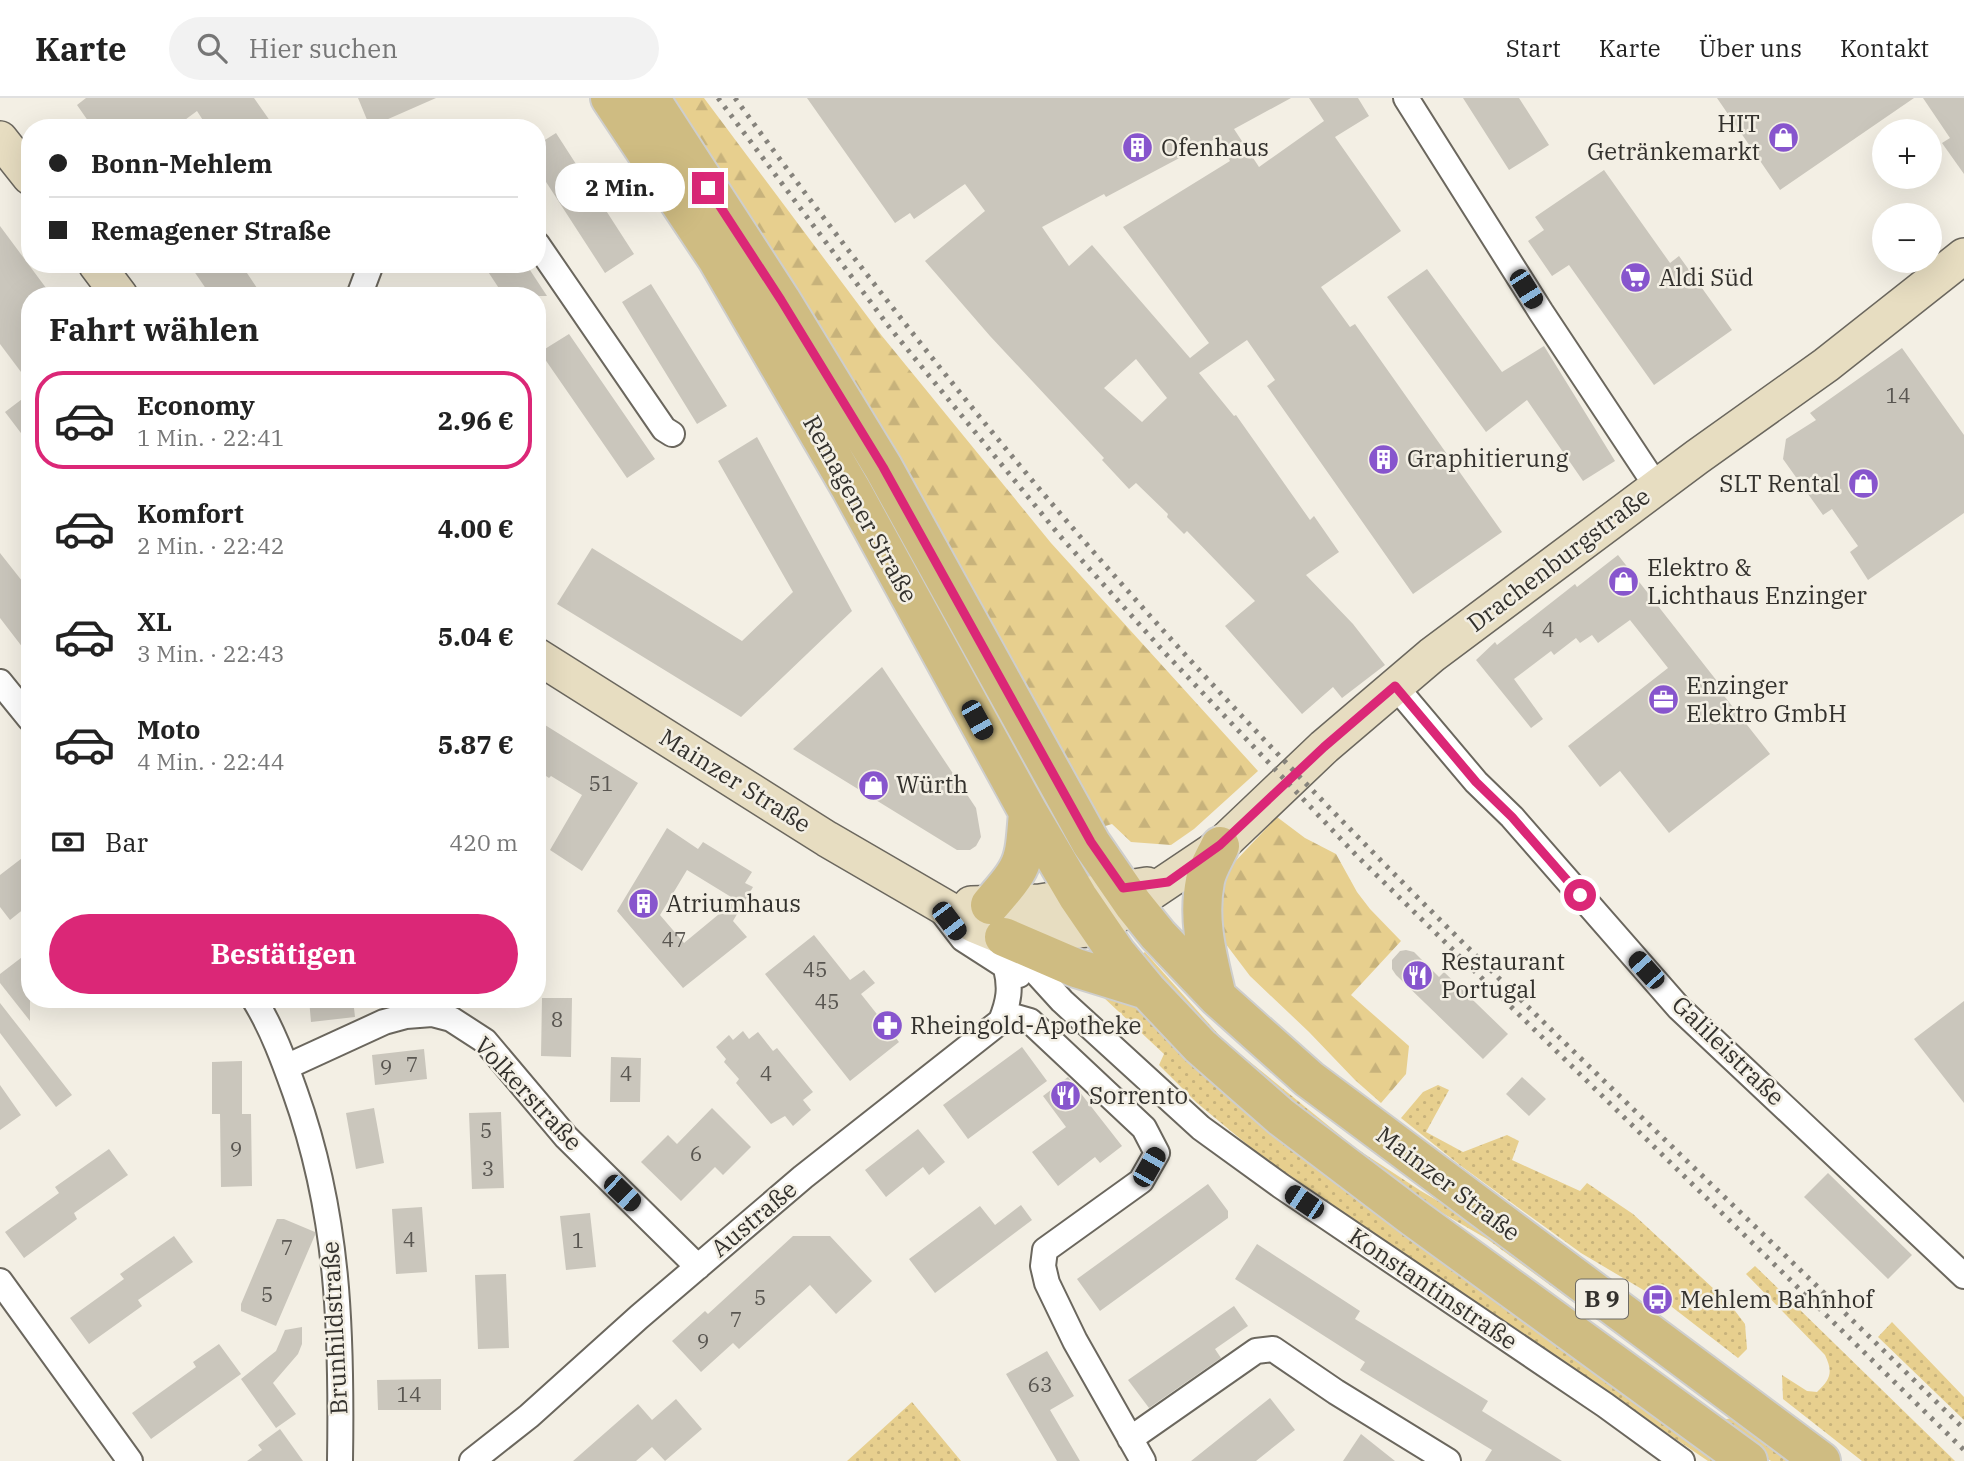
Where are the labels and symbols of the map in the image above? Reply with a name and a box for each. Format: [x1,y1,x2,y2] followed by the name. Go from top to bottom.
[1587,107,1760,167] place label: HIT Getränkemarkt
[1766,121,1800,155] shop icon: HIT Getränkemarkt
[1121,131,1155,165] building icon: Ofenhaus
[1161,131,1269,163] place label: Ofenhaus
[554,164,684,212] callout: 2 Min.
[692,172,724,204] route end
[1619,261,1653,295] supermarket icon: Aldi Süd
[1659,261,1754,293] place label: Aldi Süd
[1506,266,1547,312] car
[1885,381,1911,409] house number: 14
[796,409,926,608] street label: Remagener Straße
[1367,442,1401,476] building icon: Graphitierung
[1407,442,1569,474] place label: Graphitierung
[1719,467,1840,499] place label: SLT Rental
[1846,467,1880,501] shop icon: SLT Rental
[1460,480,1656,639] street label: Drachenburgstraße
[1647,551,1867,611] place label: Elektro & Lichthaus Enzinger
[1607,565,1641,599] shop icon: Elektro & Lichthaus Enzinger
[1542,615,1554,643] house number: 4
[1686,669,1847,729] place label: Enzinger Elektro GmbH
[1646,683,1680,717] office icon: Enzinger Elektro GmbH
[958,697,997,743] car
[654,721,817,839] street label: Mainzer Straße
[856,768,890,802] shop icon: Würth
[896,768,968,800] place label: Würth
[588,769,614,797] house number: 51
[1564,879,1596,911] route start
[626,887,660,921] building icon: Atriumhaus
[666,887,801,919] place label: Atriumhaus
[928,898,971,944] car
[661,925,687,953] house number: 47
[1441,945,1565,1005] place label: Restaurant Portugal
[1625,947,1668,993] car
[802,955,828,983] house number: 45
[1401,959,1435,993] restaurant icon: Restaurant Portugal
[814,987,840,1015] house number: 45
[1665,988,1792,1112] street label: Galileistraße
[551,1005,563,1033] house number: 8
[870,1009,904,1043] pharmacy icon: Rheingold-Apotheke
[910,1009,1141,1041] place label: Rheingold-Apotheke
[468,1030,590,1157] street label: Volkerstraße
[406,1050,418,1078] house number: 7
[380,1053,392,1081] house number: 9
[620,1059,632,1087] house number: 4
[760,1059,772,1087] house number: 4
[1049,1079,1083,1113] restaurant icon: Sorrento
[1089,1079,1188,1111] place label: Sorrento
[480,1116,492,1144] house number: 5
[1370,1119,1527,1248] street label: Mainzer Straße
[230,1135,242,1163] house number: 9
[690,1139,702,1167] house number: 6
[1130,1144,1169,1190] car
[482,1154,494,1182] house number: 3
[600,1171,645,1215] car
[704,1173,803,1264] street label: Austraße
[1281,1182,1328,1222] car
[1343,1220,1524,1357] street label: Konstantinstraße
[403,1225,415,1253] house number: 4
[572,1226,584,1254] house number: 1
[281,1233,293,1261] house number: 7
[313,1240,355,1416] street label: Brunhildstraße
[261,1280,273,1308] house number: 5
[1576,1280,1628,1318] road number: B 9
[754,1283,766,1311] house number: 5
[1640,1283,1674,1317] bus stop icon: Mehlem Bahnhof
[1680,1283,1875,1315] place label: Mehlem Bahnhof
[730,1305,742,1333] house number: 7
[697,1327,709,1355] house number: 9
[1027,1370,1053,1398] house number: 63
[396,1380,422,1408] house number: 14

